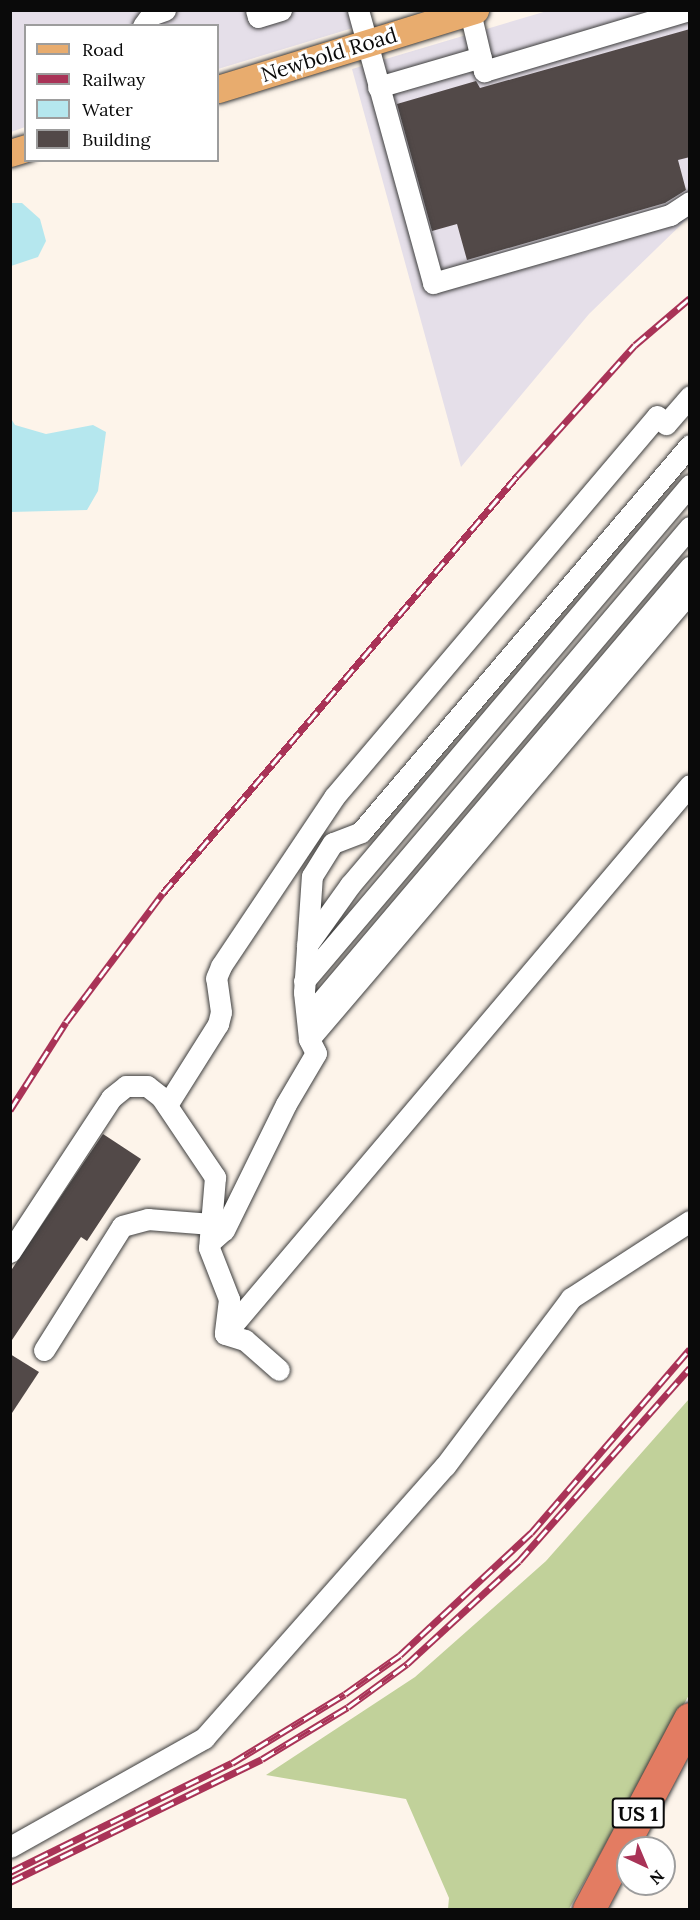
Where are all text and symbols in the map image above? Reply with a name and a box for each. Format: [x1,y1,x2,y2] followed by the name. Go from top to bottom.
[258,22,400,88] street label: Newbold Road
[24,24,219,162] legend
[82,38,124,61] text: Road
[82,68,145,91] text: Railway
[82,98,133,121] text: Water
[82,128,150,151] text: Building
[611,1796,665,1830] road number: US 1
[616,1836,676,1896] north arrow
[646,1866,669,1889] text: N

